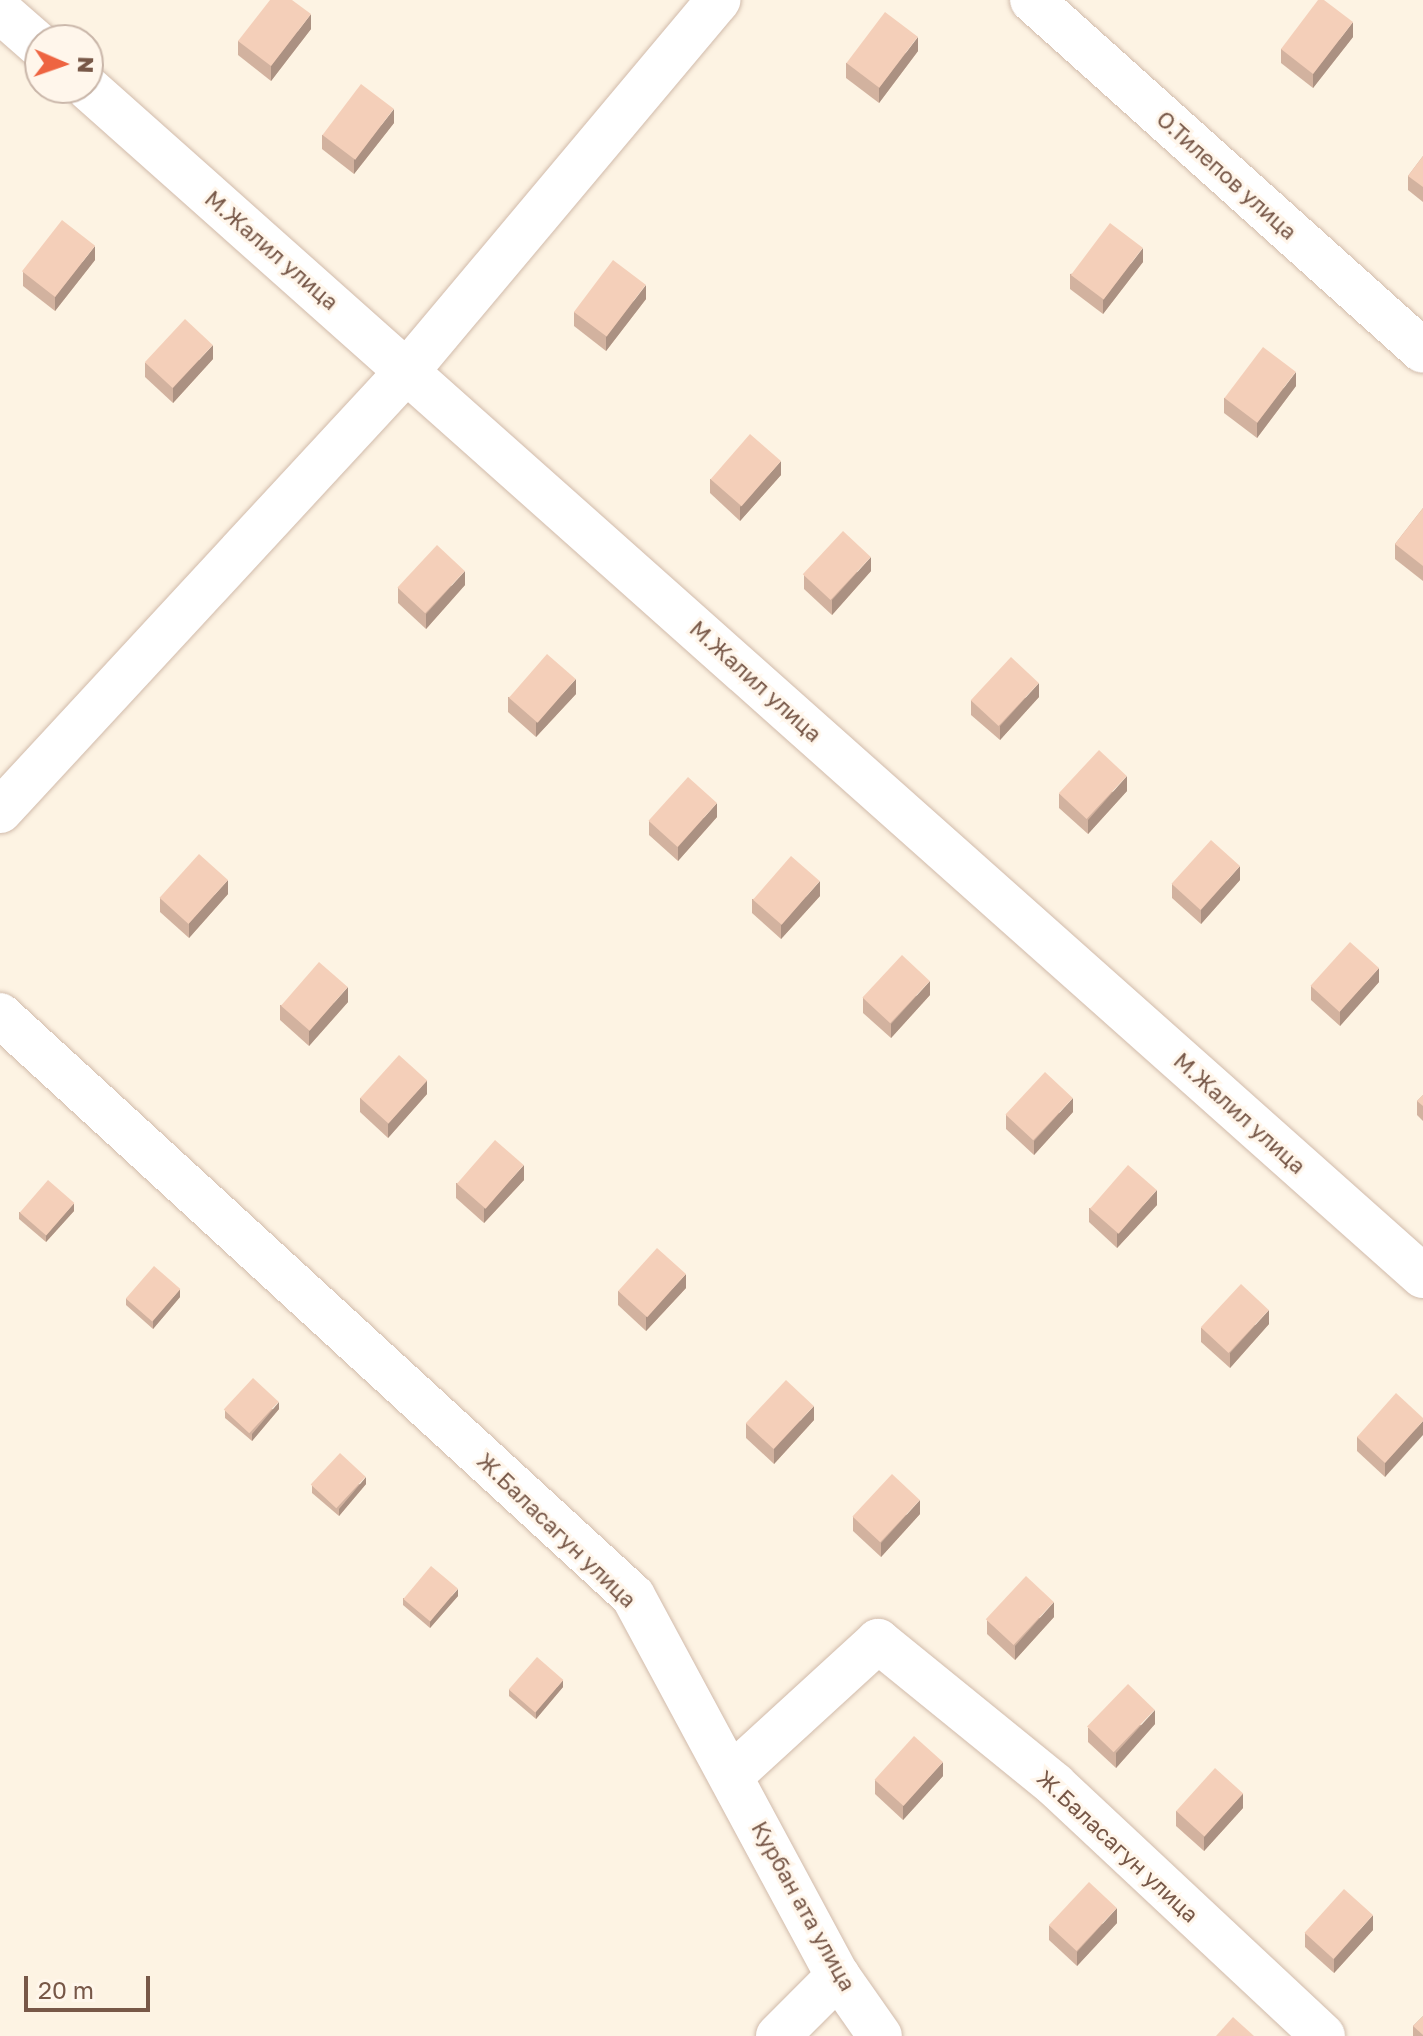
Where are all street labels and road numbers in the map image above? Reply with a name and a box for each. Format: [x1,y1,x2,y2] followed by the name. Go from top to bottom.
[1152,105,1302,245] street label: О.Тилепов улица
[200,185,344,315] street label: М.Жалил улица
[685,615,827,747] street label: М.Жалил улица
[1169,1047,1311,1179] street label: М.Жалил улица
[472,1447,642,1613] street label: Ж.Баласагун улица
[1032,1764,1204,1928] street label: Ж.Баласагун улица
[746,1817,862,1995] street label: Курбан ата улица

